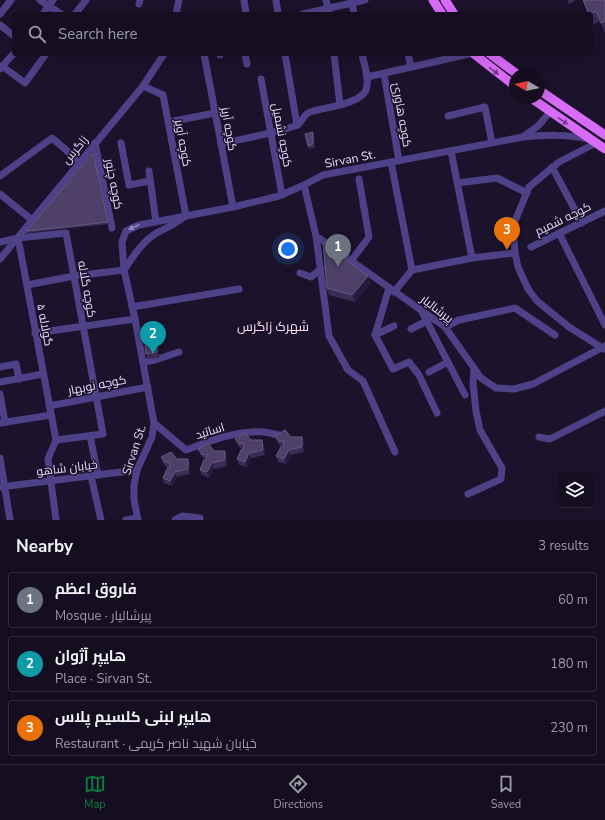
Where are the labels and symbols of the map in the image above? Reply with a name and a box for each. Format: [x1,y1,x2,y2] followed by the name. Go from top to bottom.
[488,66,499,75] one-way arrow
[509,68,545,104] north arrow
[388,82,415,148] street label: کوچه هاورئ
[267,102,296,168] street label: کوچه نشمیل
[216,105,241,152] street label: کوچه آریز
[170,117,195,168] street label: کوچه آویر
[558,117,568,125] one-way arrow
[58,132,92,168] street label: زاگرس
[323,146,377,172] street label: Sirvan St.
[100,156,127,211] street label: کوچه چنور
[532,199,594,240] street label: کوچه شمیم
[494,217,520,250] pin: 3
[128,224,140,231] one-way arrow
[325,234,351,267] pin: 1
[278,239,298,259] your location
[73,259,100,319] street label: کوچه گلاله
[416,291,457,328] street label: پیرشالیار
[33,303,57,347] street label: گولاله ۵
[237,318,309,336] district label: شهرک زاگرس
[140,321,166,354] pin: 2
[65,372,128,400] street label: کوچه نوبهار
[193,419,227,443] street label: اساتید
[118,423,150,477] street label: Sirvan St.
[35,456,99,480] street label: خیابان شاهو

